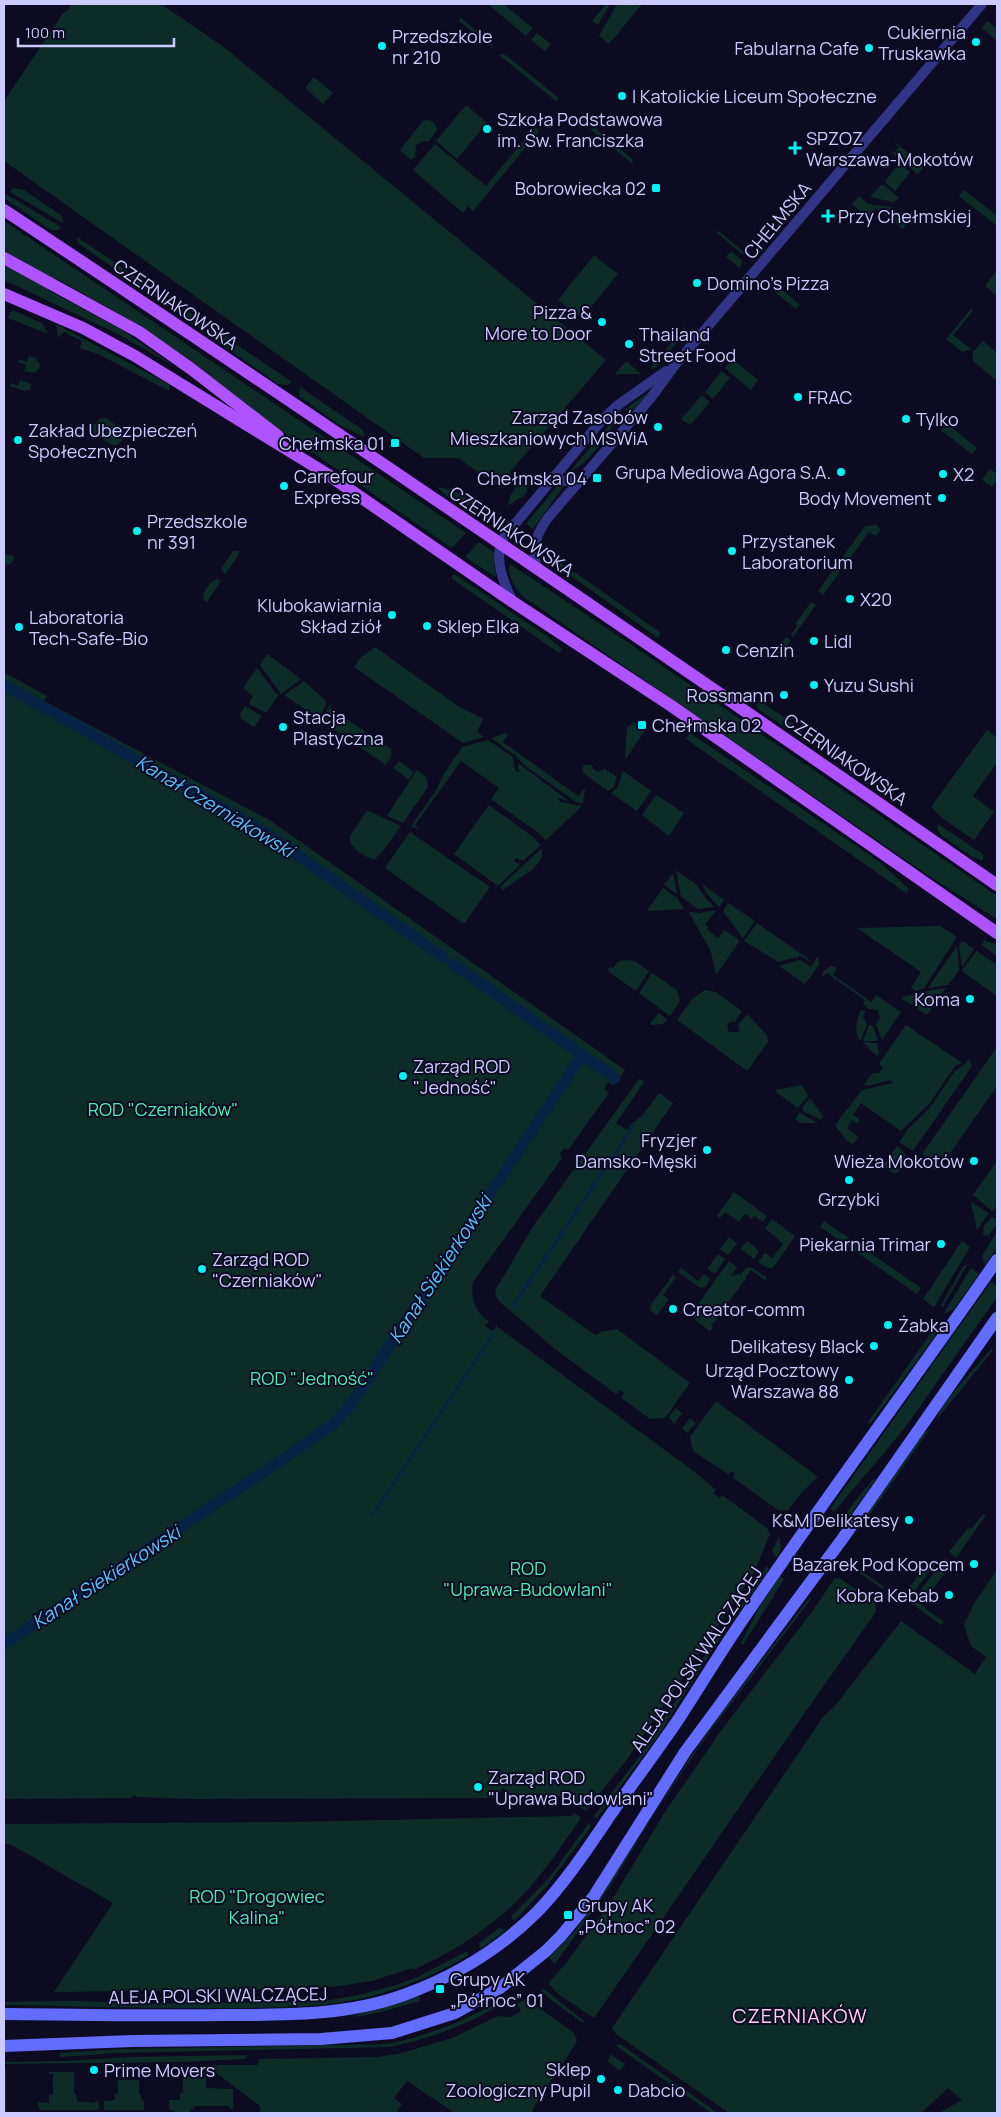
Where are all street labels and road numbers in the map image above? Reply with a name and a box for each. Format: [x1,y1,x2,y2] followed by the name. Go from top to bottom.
[738,176,816,263] street label: CHEŁMSKA
[109,253,244,355] street label: CZERNIAKOWSKA
[445,480,580,582] street label: CZERNIAKOWSKA
[779,707,913,811] street label: CZERNIAKOWSKA
[625,1561,767,1757] street label: ALEJA POLSKI WALCZĄCEJ
[108,1981,328,2009] street label: ALEJA POLSKI WALCZĄCEJ

